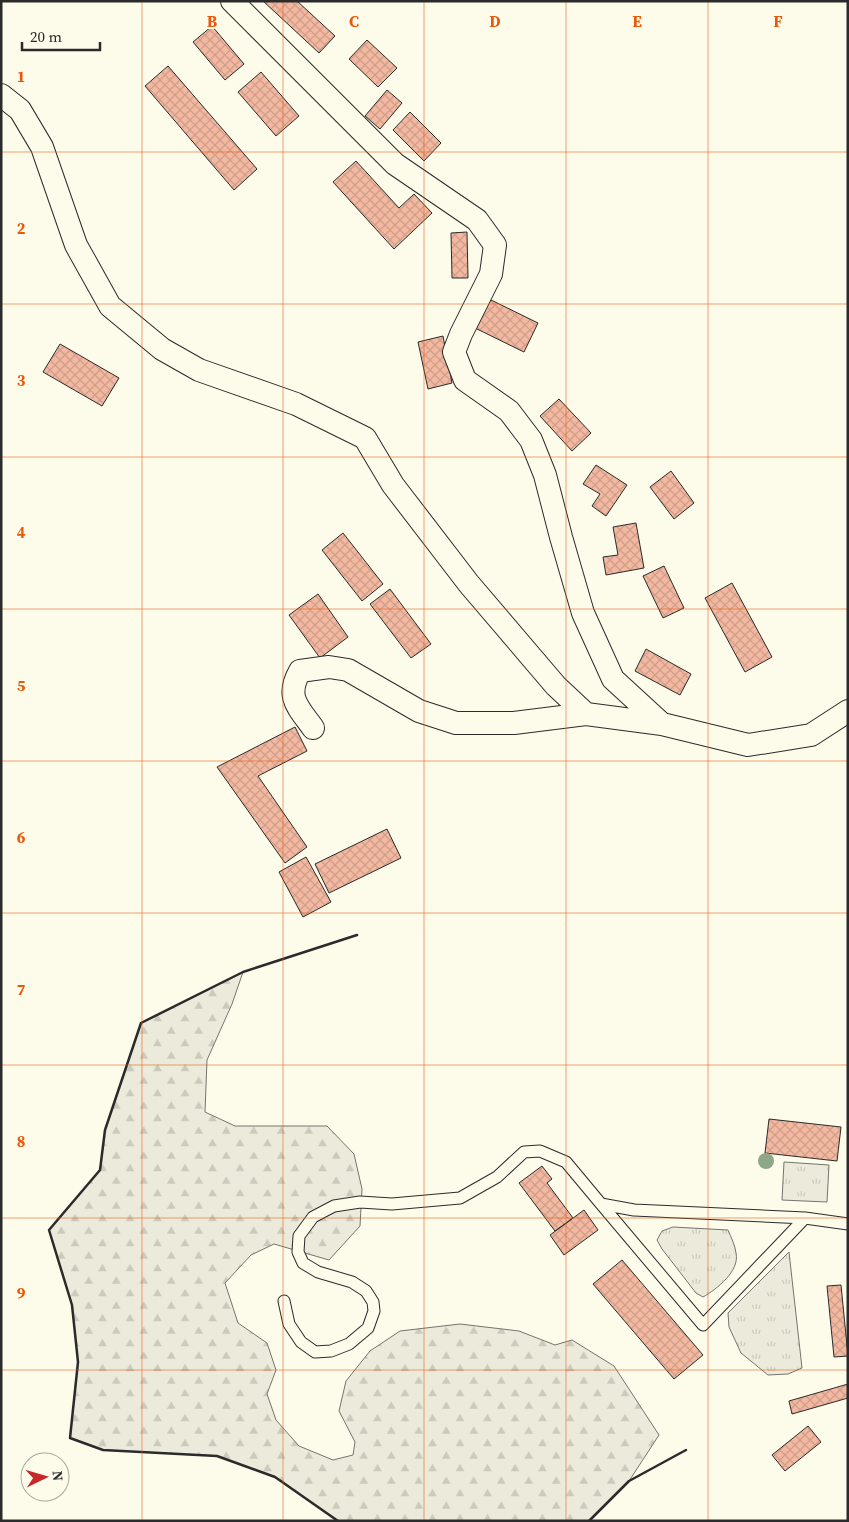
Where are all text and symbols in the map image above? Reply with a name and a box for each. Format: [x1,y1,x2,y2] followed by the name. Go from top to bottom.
[207,10,218,32] text: B
[349,10,359,32] text: C
[489,10,501,32] text: D
[632,10,642,32] text: E
[773,10,783,32] text: F
[22,20,100,52] scale bar
[30,26,62,47] text: 20 m
[17,65,25,87] text: 1
[17,217,26,239] text: 2
[17,369,26,391] text: 3
[17,521,26,543] text: 4
[17,674,26,696] text: 5
[17,826,26,848] text: 6
[17,978,26,1000] text: 7
[17,1130,25,1152] text: 8
[17,1282,26,1304] text: 9
[20,1452,70,1502] north arrow
[48,1470,68,1482] text: N

